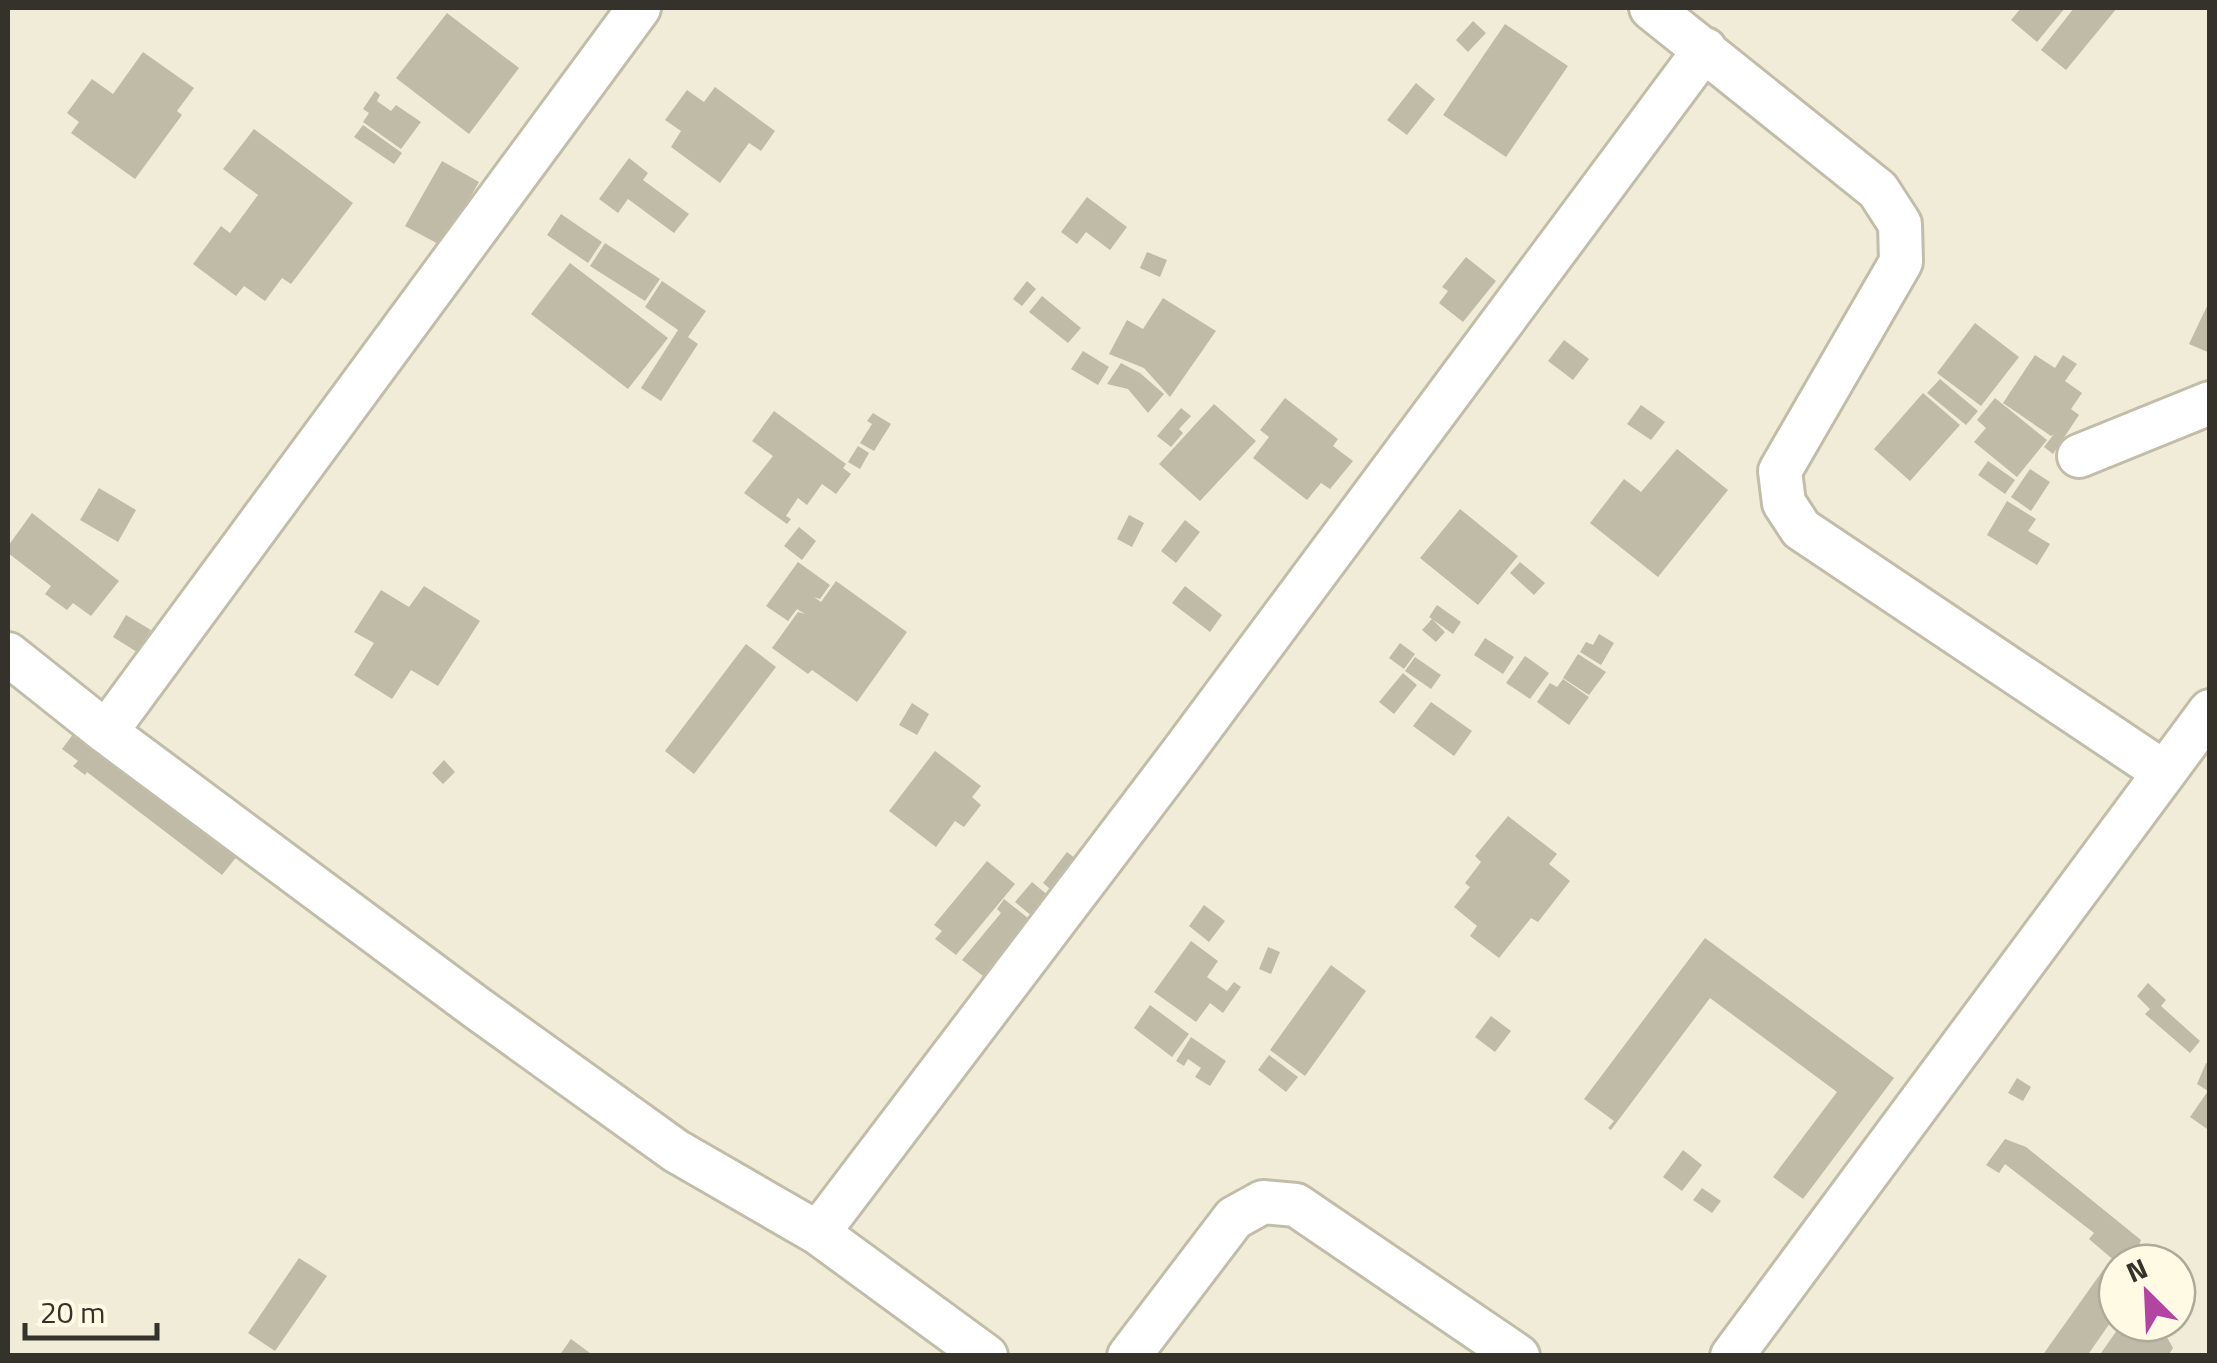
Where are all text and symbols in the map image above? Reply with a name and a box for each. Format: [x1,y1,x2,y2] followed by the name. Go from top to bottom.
[2097,1243,2197,1343] north arrow
[2119,1246,2154,1293] text: N
[25,1278,158,1340] scale bar
[40,1289,105,1335] text: 20 m

